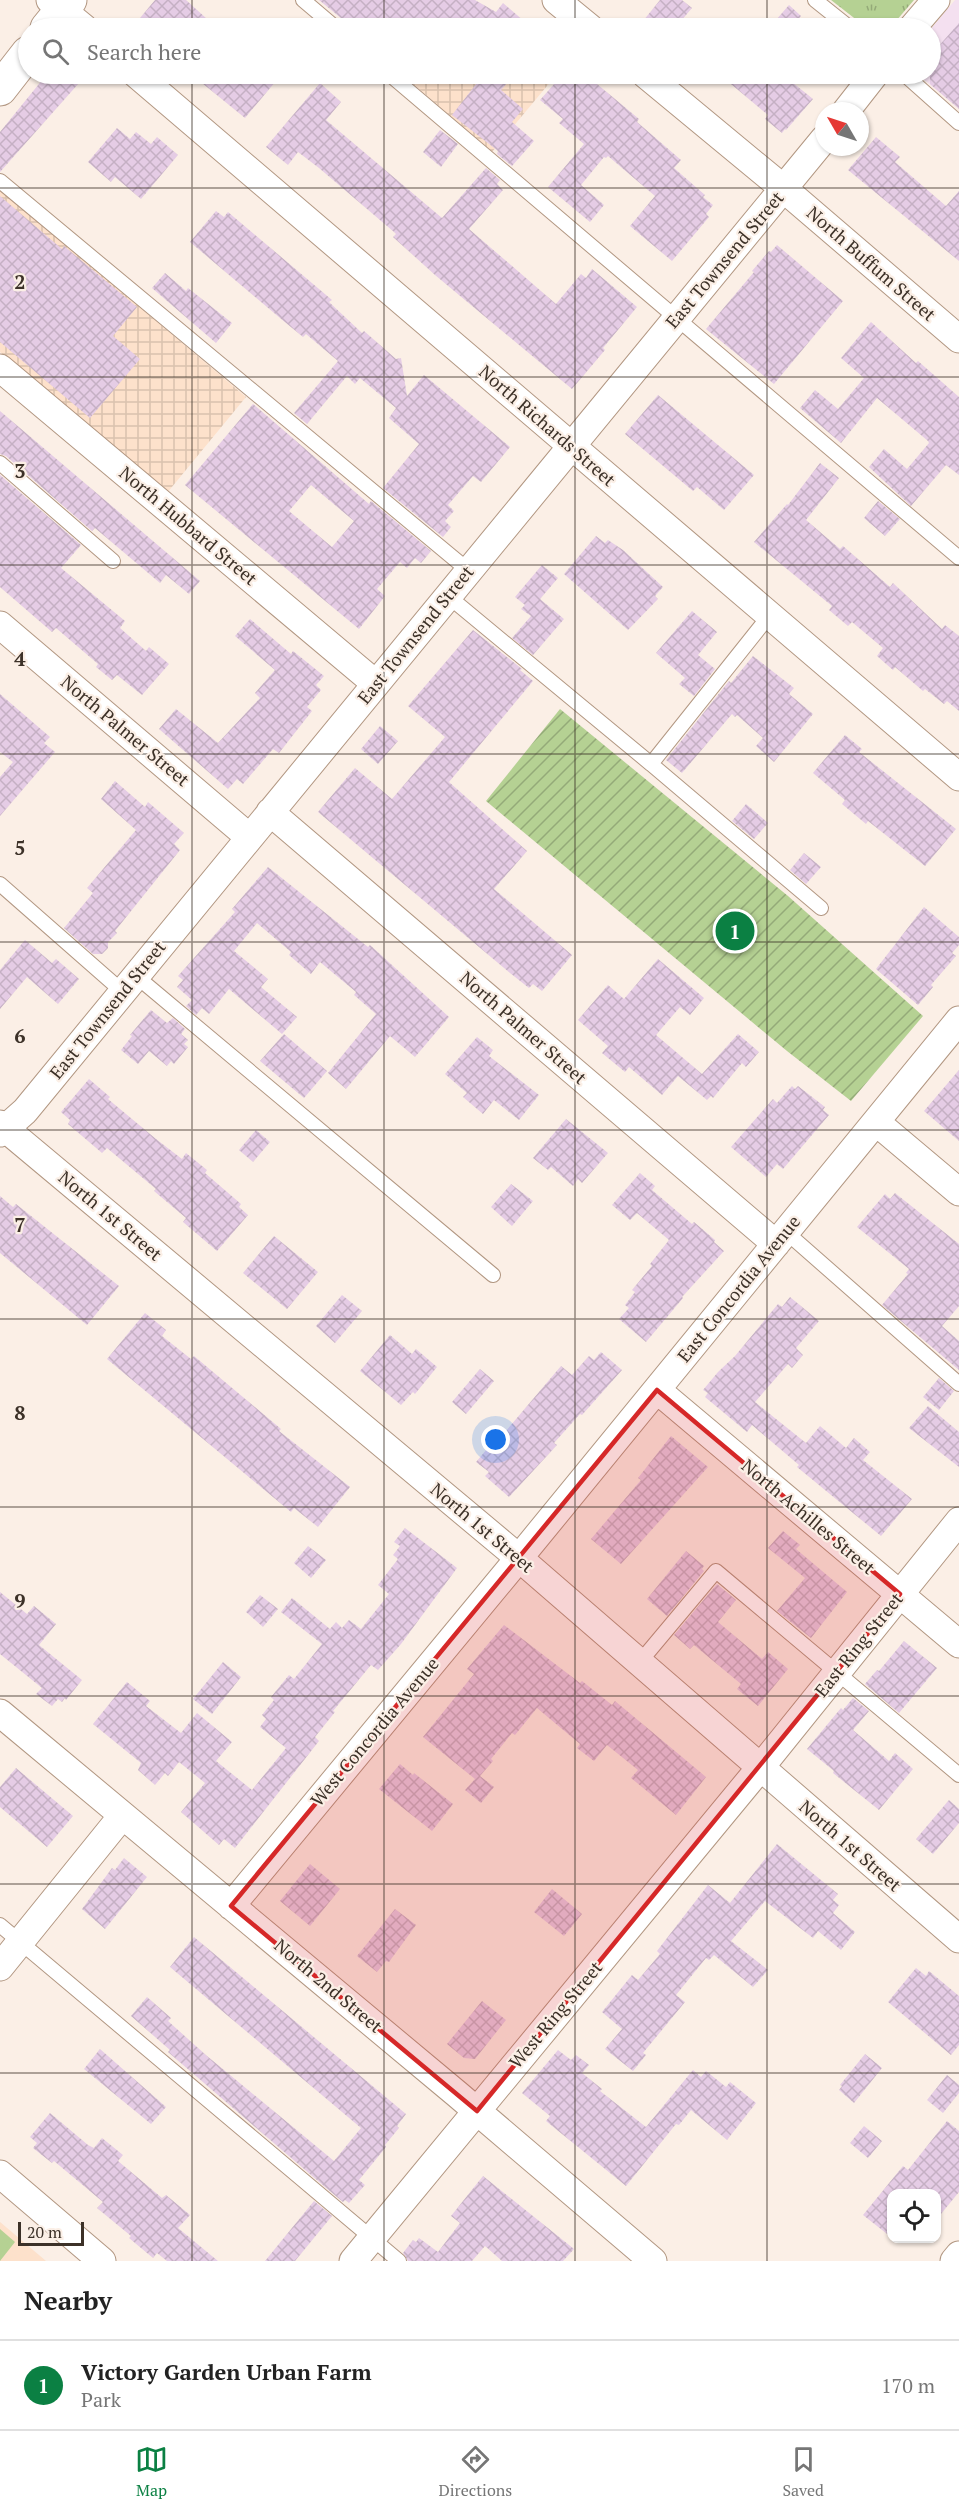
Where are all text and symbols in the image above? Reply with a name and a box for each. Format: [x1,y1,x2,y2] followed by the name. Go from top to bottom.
[18,18,941,84] search box
[39,35,72,68] icon: search
[87,37,201,66] text: Search here
[815,102,869,156] north arrow
[660,186,789,333] street label: East Townsend Street
[802,201,942,326] street label: North Buffum Street
[14,268,26,295] text: 2
[474,359,621,491] street label: North Richards Street
[14,457,26,484] text: 3
[115,460,263,590] street label: North Hubbard Street
[352,560,479,709] street label: East Townsend Street
[14,645,26,672] text: 4
[56,669,195,791] street label: North Palmer Street
[14,834,26,861] text: 5
[716,908,754,954] pin: 1
[44,935,171,1084] street label: East Townsend Street
[455,965,592,1089] street label: North Palmer Street
[14,1022,26,1049] text: 6
[54,1165,168,1266] street label: North 1st Street
[671,1210,805,1367] street label: East Concordia Avenue
[14,1211,26,1238] text: 7
[14,1399,26,1426] text: 8
[481,1425,510,1454] your location
[737,1453,881,1579] street label: North Achilles Street
[426,1477,540,1578] street label: North 1st Street
[14,1587,26,1614] text: 9
[809,1587,908,1702] street label: East Ring Street
[305,1652,444,1811] street label: West Concordia Avenue
[794,1794,907,1897] street label: North 1st Street
[269,1933,388,2038] street label: North 2nd Street
[503,1955,607,2073] street label: West Ring Street
[887,2189,941,2243] map controls
[887,2189,941,2243] button: locate
[18,2219,84,2246] scale bar
[27,2221,62,2243] text: 20 m
[24,2283,112,2317] text: Nearby
[81,2357,372,2386] text: Victory Garden Urban Farm
[38,2372,49,2399] text: 1
[881,2372,935,2399] text: 170 m
[81,2386,121,2413] text: Park
[135,2443,168,2501] tab: Map
[438,2443,512,2501] tab: Directions
[782,2443,824,2501] tab: Saved

